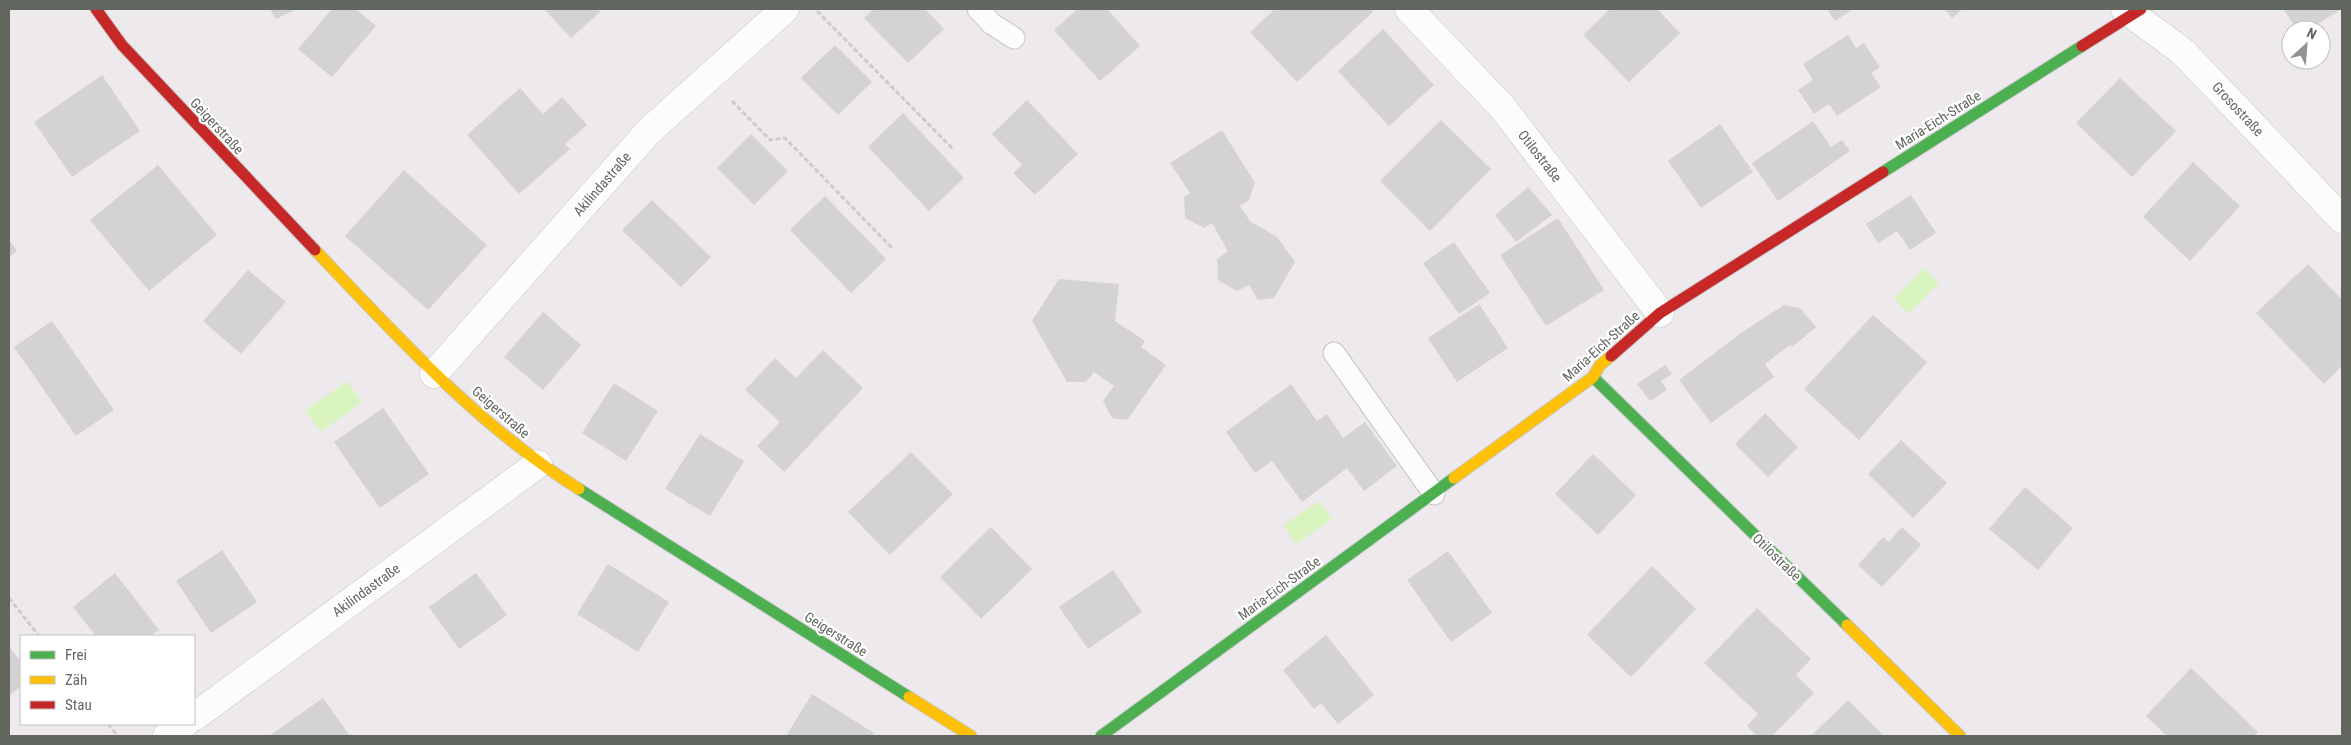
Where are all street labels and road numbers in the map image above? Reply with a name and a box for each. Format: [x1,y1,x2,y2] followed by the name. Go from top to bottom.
[2209,79,2267,140] street label: Grosostraße
[1892,87,1984,153] street label: Maria-Eich-Straße
[187,95,247,158] street label: Geigerstraße
[1515,127,1565,185] street label: Otilostraße
[570,148,634,219] street label: Akilindastraße
[1559,307,1643,385] street label: Maria-Eich-Straße
[469,383,533,442] street label: Geigerstraße
[1749,530,1805,584] street label: Otilostraße
[1235,553,1324,623] street label: Maria-Eich-Straße
[329,560,403,620] street label: Akilindastraße
[802,608,871,660] street label: Geigerstraße

